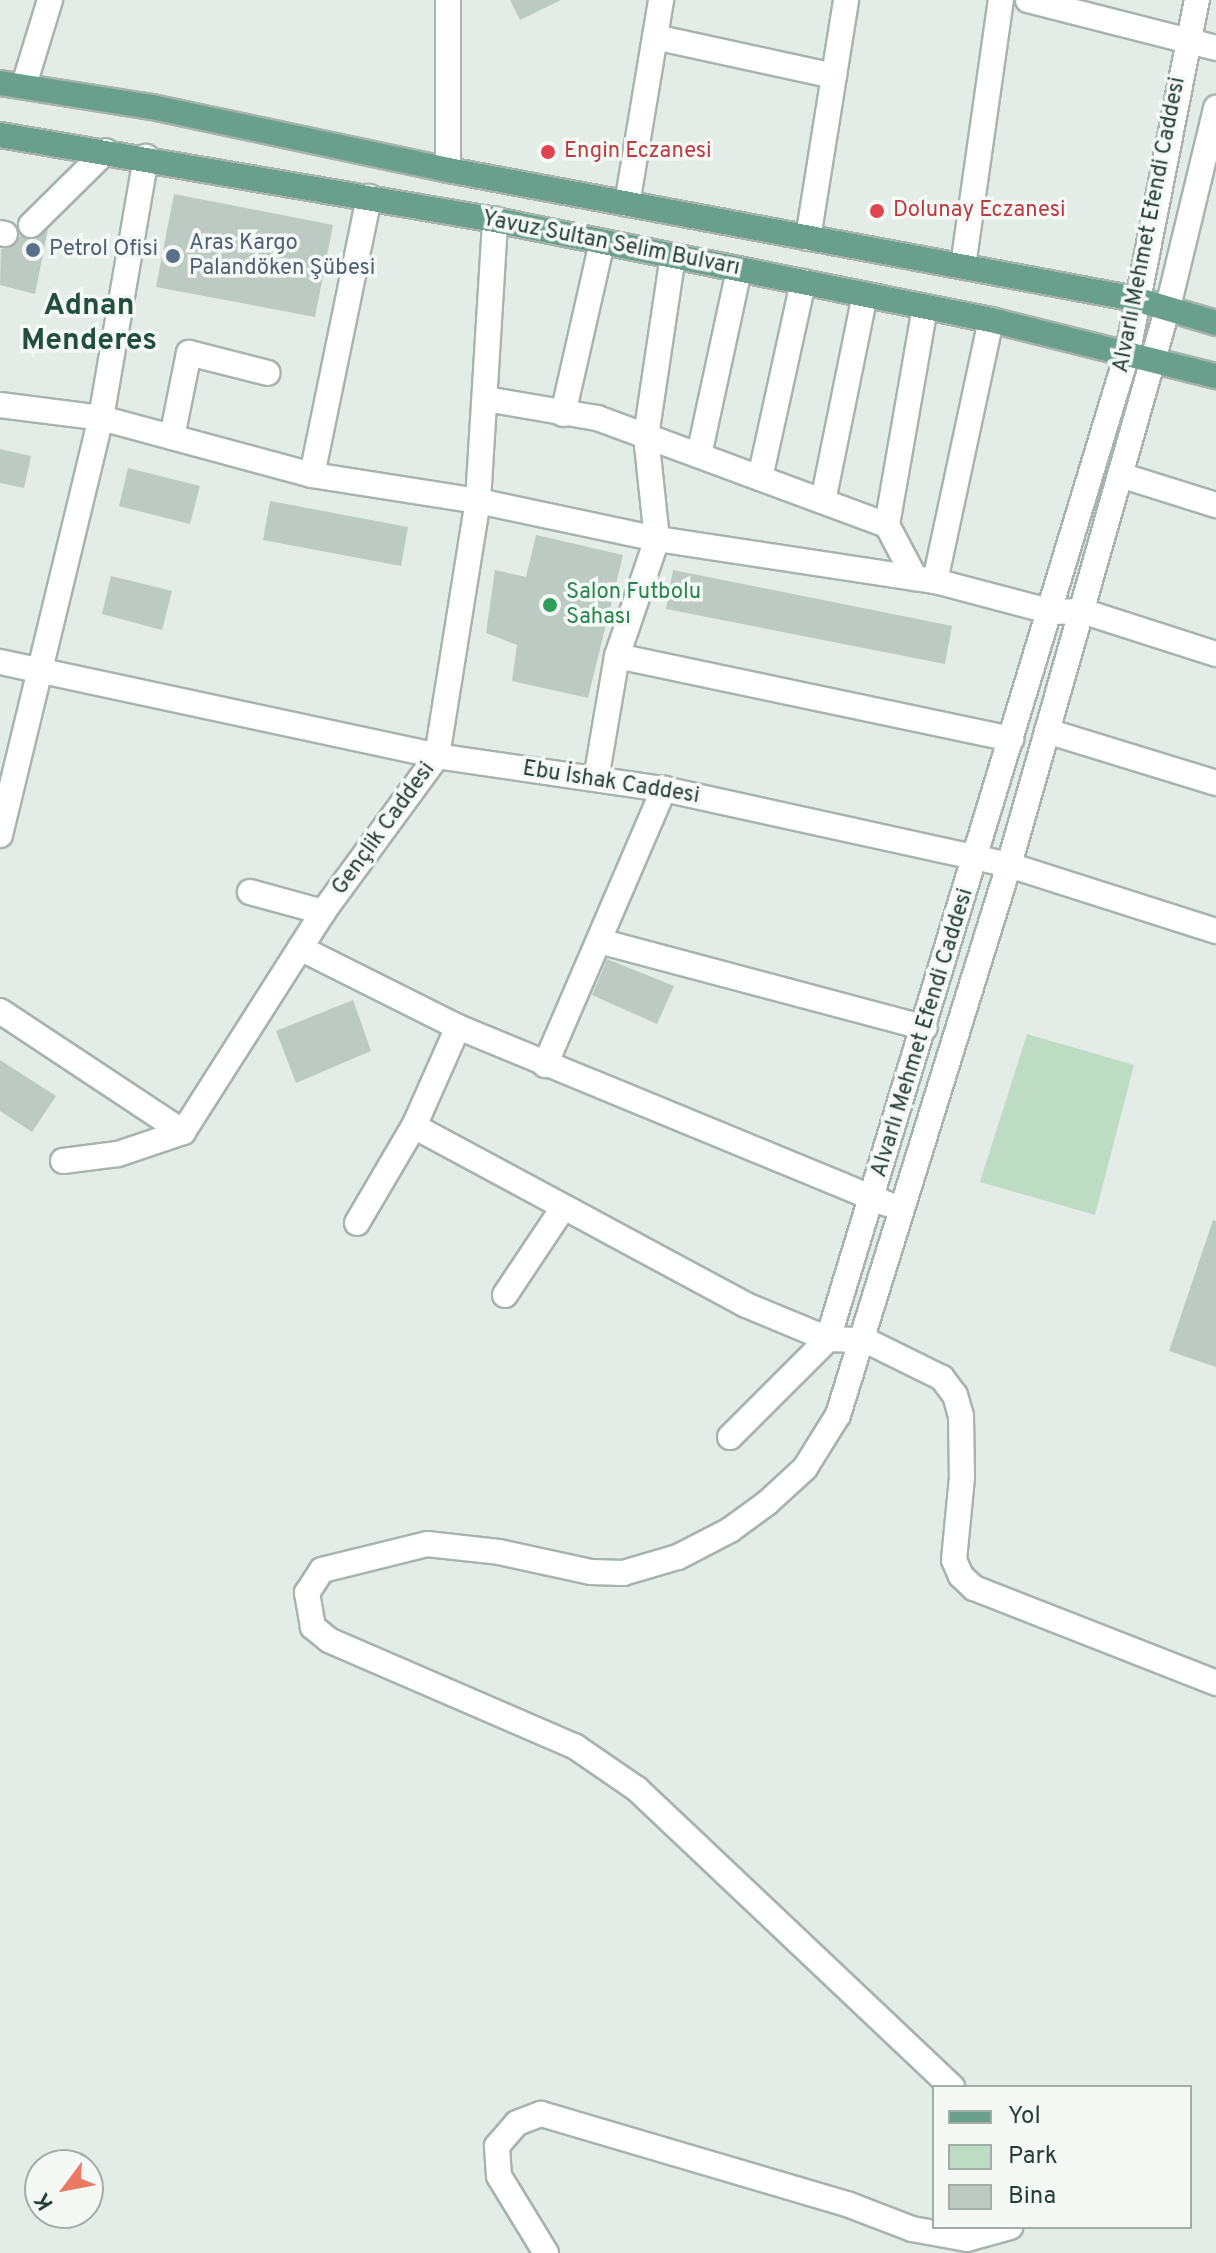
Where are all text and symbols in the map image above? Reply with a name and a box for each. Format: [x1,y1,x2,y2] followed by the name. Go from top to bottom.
[1108,75,1192,375] street label: Alvarlı Mehmet Efendi Caddesi
[564,139,712,165] place label: Engin Eczanesi
[539,143,557,161] marker: Engin Eczanesi
[893,198,1066,224] place label: Dolunay Eczanesi
[868,202,886,220] marker: Dolunay Eczanesi
[480,206,742,282] street label: Yavuz Sultan Selim Bulvarı
[189,230,375,282] place label: Aras Kargo Palandöken Şübesi
[49,237,158,263] place label: Petrol Ofisi
[24,241,42,259] marker: Petrol Ofisi
[164,247,182,265] marker: Aras Kargo Palandöken Şübesi
[21,289,157,360] district label: Adnan Menderes
[566,579,701,630] place label: Salon Futbolu Sahası
[541,596,559,614] marker: Salon Futbolu Sahası
[521,756,701,810] street label: Ebu İshak Caddesi
[327,758,441,900] street label: Gençlik Caddesi
[866,885,980,1181] street label: Alvarlı Mehmet Efendi Caddesi
[932,2085,1192,2229] legend
[1008,2102,1041,2132] text: Yol
[1008,2142,1058,2172] text: Park
[24,2149,104,2229] north arrow
[1008,2182,1056,2212] text: Bina
[29,2187,60,2215] text: K

